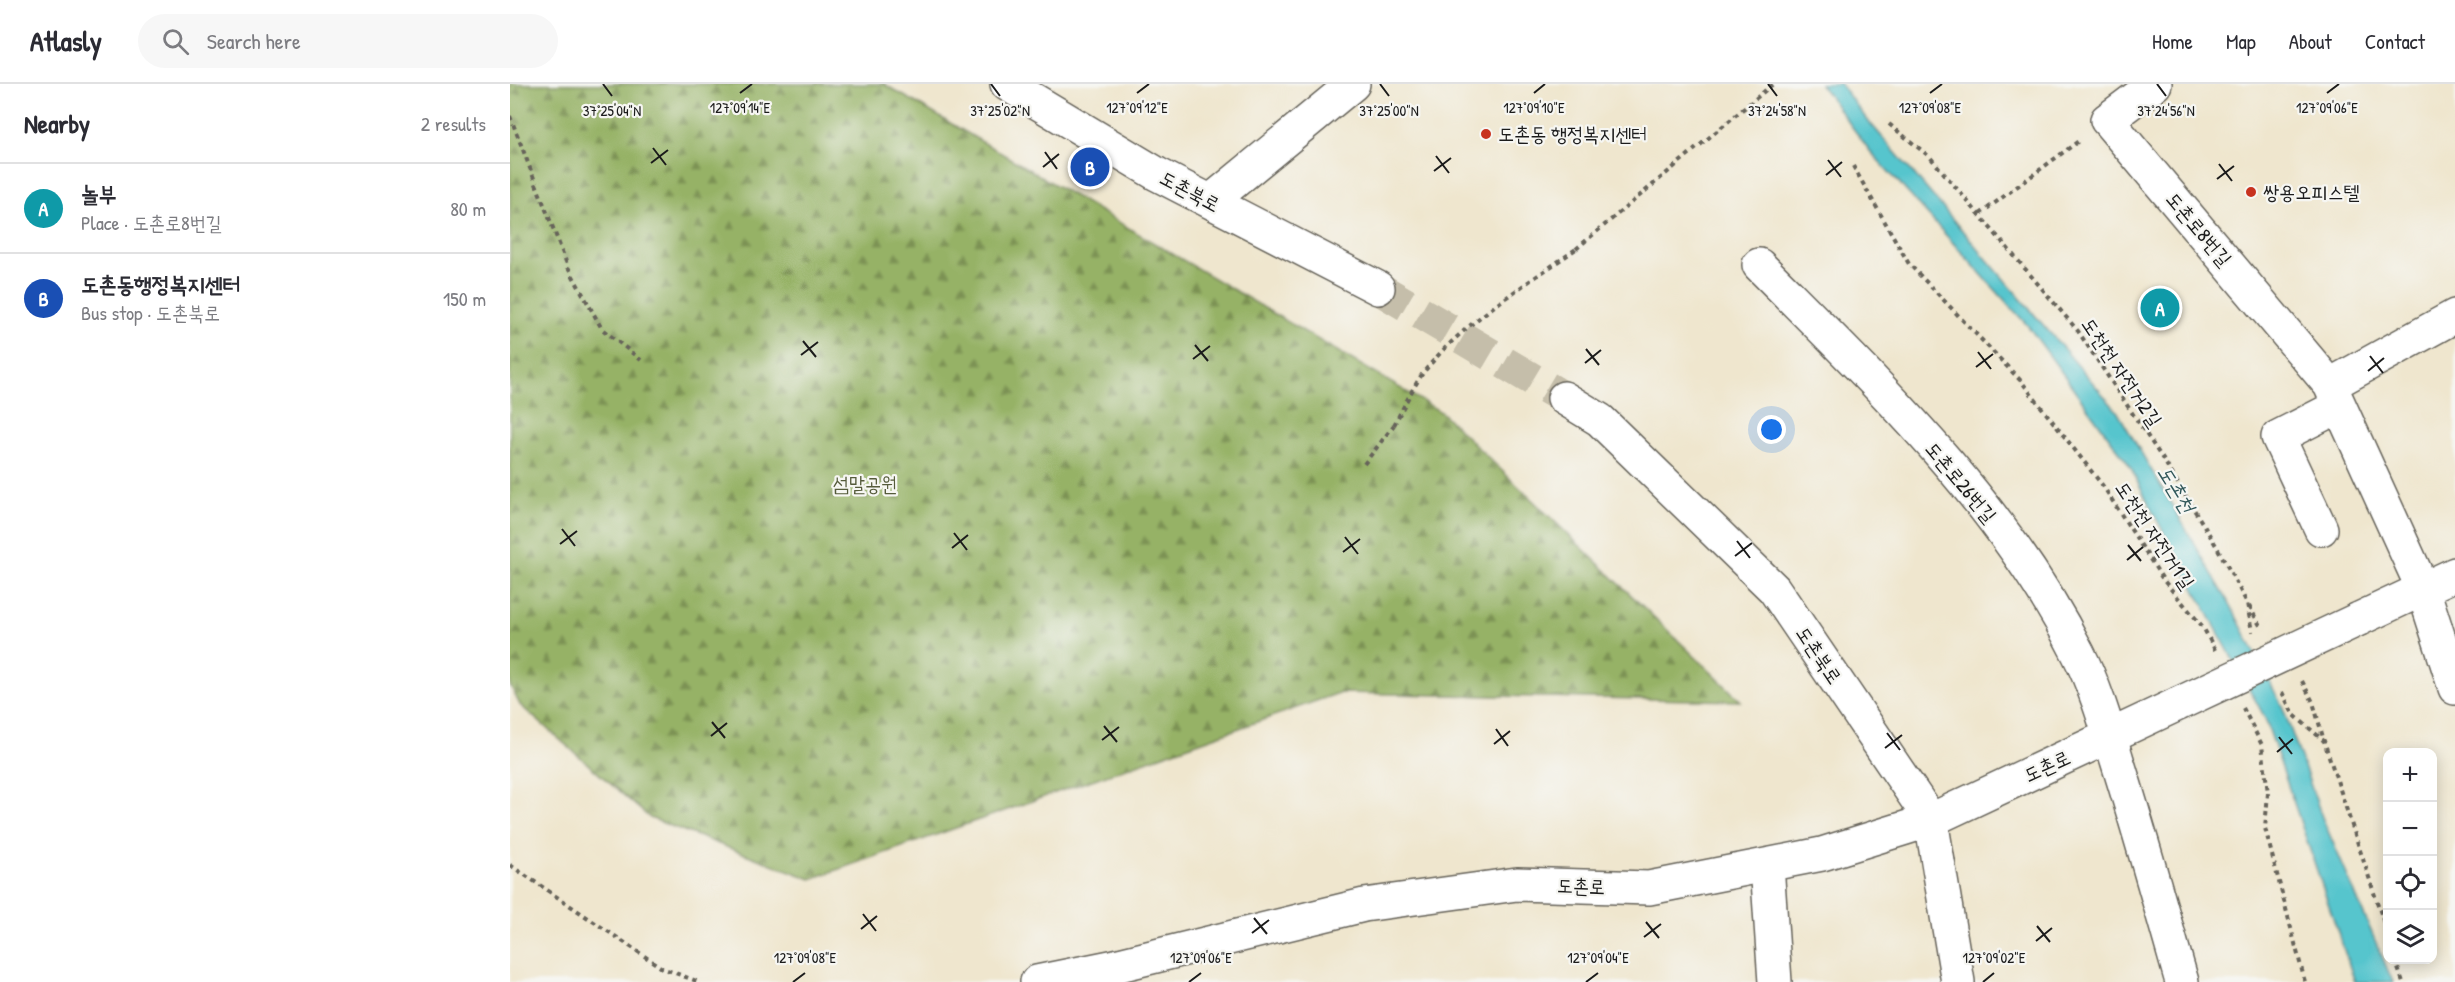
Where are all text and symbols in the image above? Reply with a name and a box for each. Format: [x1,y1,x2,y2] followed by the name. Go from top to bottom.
[138,14,558,68] search box
[30,22,102,60] text: Atlasly
[159,25,192,58] icon: search
[207,26,301,56] text: Search here
[2152,27,2193,56] text: Home
[2226,27,2256,56] text: Map
[2289,27,2332,56] text: About
[2365,27,2425,56] text: Contact
[710,97,771,118] text: 127°09'14"E
[1106,97,1168,118] text: 127°09'12"E
[1503,97,1565,118] text: 127°09'10"E
[1899,97,1962,118] text: 127°09'08"E
[2296,97,2358,118] text: 127°09'06"E
[583,100,641,121] text: 37°25'04"N
[970,100,1030,121] text: 37°25'02"N
[1359,100,1419,121] text: 37°25'00"N
[1748,100,1806,121] text: 37°24'58"N
[2137,100,2195,121] text: 37°24'56"N
[24,106,90,141] text: Nearby
[421,110,486,137] text: 2 results
[1498,120,1647,147] place label: 도촌동 행정복지센터
[1479,127,1493,141] marker: 도촌동 행정복지센터
[1070,144,1110,190] pin: B
[1155,164,1225,218] street label: 도촌북로
[2263,178,2360,205] place label: 쌍용오피스텔
[81,179,116,209] text: 놀부
[2244,185,2258,199] marker: 쌍용오피스텔
[2160,186,2238,271] street label: 도촌로8번길
[39,195,48,222] text: A
[450,195,486,222] text: 80 m
[81,209,222,236] text: Place · 도촌로8번길
[81,269,240,299] text: 도촌동행정복지센터
[38,285,49,312] text: B
[443,285,486,312] text: 150 m
[2140,286,2180,330] pin: A
[81,299,220,326] text: Bus stop · 도촌북로
[2076,312,2169,432] street label: 도천천 자전거2길
[1757,415,1786,444] your location
[1920,436,2003,528] street label: 도촌로26번길
[2151,460,2203,520] water label: 도촌천
[833,470,897,497] park label: 섬말공원
[2109,476,2201,594] street label: 도천천 자전거1길
[1790,620,1849,689] street label: 도촌북로
[2019,743,2074,788] street label: 도촌로
[2383,748,2437,964] map controls
[2383,748,2437,802] button: +
[2383,802,2437,856] button: −
[2383,856,2437,910] button: locate
[1556,871,1606,900] street label: 도촌로
[2383,910,2437,964] button: layers
[774,947,837,968] text: 127°09'08"E
[1170,947,1232,968] text: 127°09'06"E
[1567,947,1629,968] text: 127°09'04"E
[1963,947,2026,968] text: 127°09'02"E

